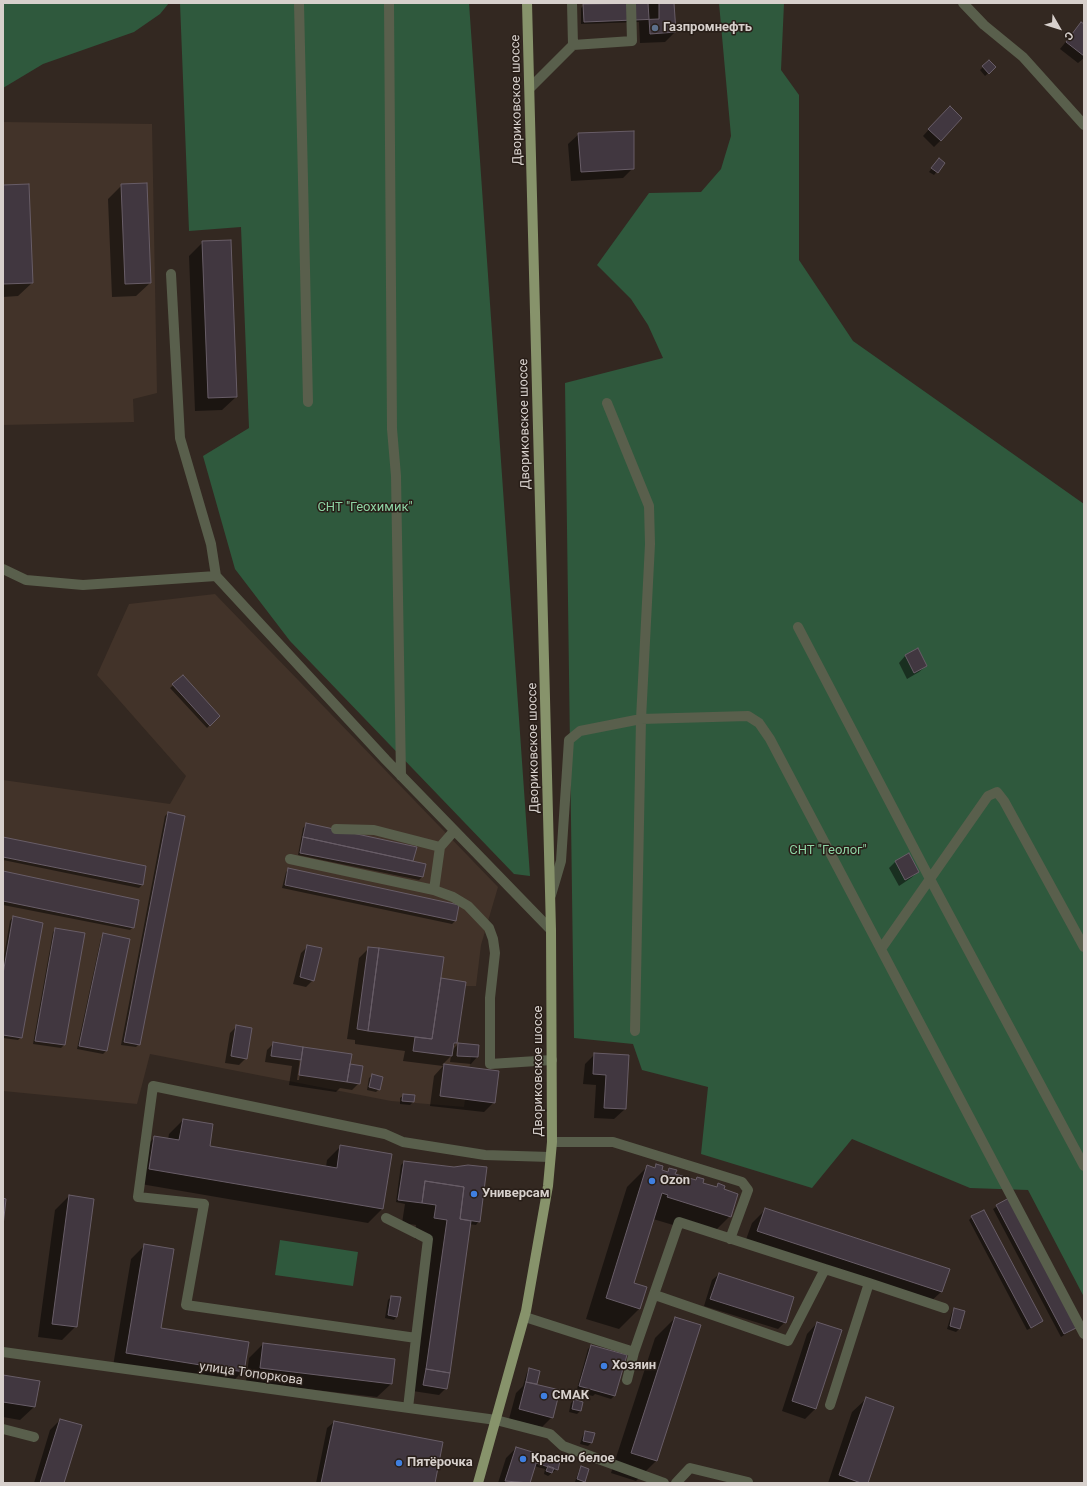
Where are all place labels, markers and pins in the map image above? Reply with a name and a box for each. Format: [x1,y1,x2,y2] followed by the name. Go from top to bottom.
[663,20,752,36] place label: Газпромнефть
[650,23,660,33] marker: Газпромнефть
[660,1173,690,1189] place label: Ozon
[647,1176,657,1186] marker: Ozon
[482,1186,550,1202] place label: Универсам
[469,1189,479,1199] marker: Универсам
[612,1358,656,1374] place label: Хозяин
[599,1361,609,1371] marker: Хозяин
[552,1388,589,1404] place label: СМАК
[539,1391,549,1401] marker: СМАК
[531,1451,614,1467] place label: Красно белое
[518,1454,528,1464] marker: Красно белое
[407,1455,473,1471] place label: Пятёрочка
[394,1458,404,1468] marker: Пятёрочка

